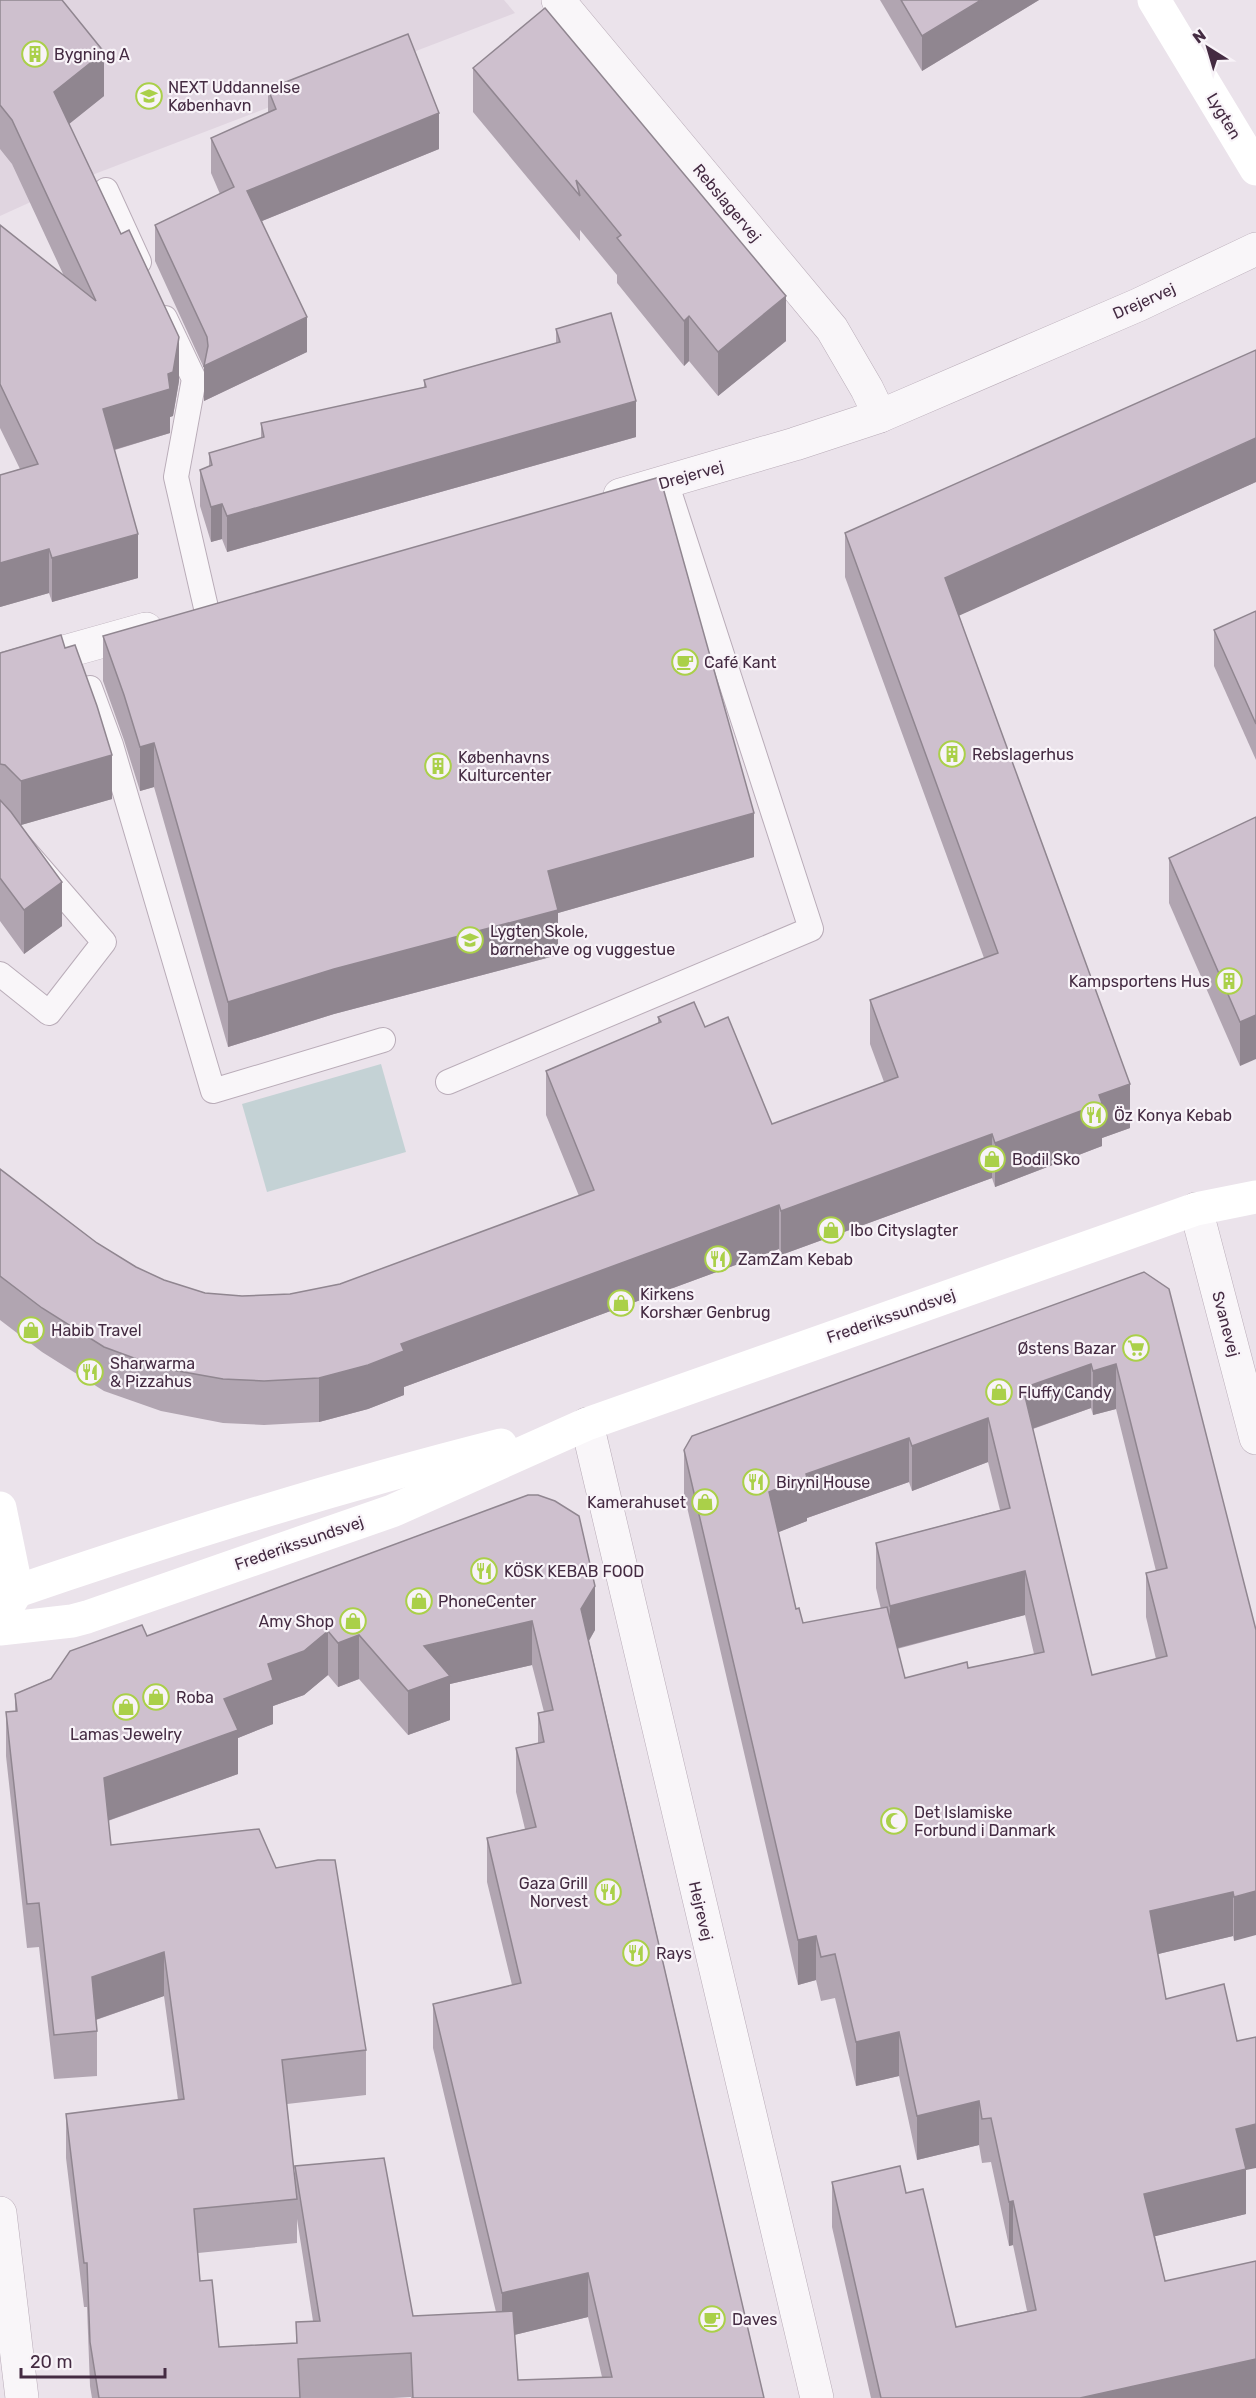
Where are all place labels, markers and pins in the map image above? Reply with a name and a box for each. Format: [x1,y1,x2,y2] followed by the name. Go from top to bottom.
[20,39,50,69] building icon: Bygning A
[54,45,130,64] place label: Bygning A
[168,78,300,115] place label: NEXT Uddannelse København
[134,81,164,111] school or university icon: NEXT Uddannelse København
[670,647,700,677] cafe icon: Café Kant
[704,653,776,672] place label: Café Kant
[937,739,967,769] building icon: Rebslagerhus
[972,745,1074,764] place label: Rebslagerhus
[458,748,551,785] place label: Københavns Kulturcenter
[423,751,453,781] building icon: Københavns Kulturcenter
[490,922,675,959] place label: Lygten Skole, børnehave og vuggestue
[455,925,485,955] school or university icon: Lygten Skole, børnehave og vuggestue
[1214,966,1244,996] building icon: Kampsportens Hus
[1069,972,1210,991] place label: Kampsportens Hus
[1079,1100,1109,1130] restaurant icon: Öz Konya Kebab
[1114,1106,1232,1125] place label: Öz Konya Kebab
[977,1144,1007,1174] shop icon: Bodil Sko
[1012,1150,1080,1169] place label: Bodil Sko
[816,1215,846,1245] shop icon: Ibo Cityslagter
[850,1221,958,1240] place label: Ibo Cityslagter
[703,1244,733,1274] restaurant icon: ZamZam Kebab
[738,1250,853,1269] place label: ZamZam Kebab
[640,1285,771,1322] place label: Kirkens Korshær Genbrug
[606,1288,636,1318] shop icon: Kirkens Korshær Genbrug
[16,1315,46,1345] shop icon: Habib Travel
[51,1321,142,1340] place label: Habib Travel
[1121,1333,1151,1363] supermarket icon: Østens Bazar
[1017,1339,1116,1358] place label: Østens Bazar
[110,1354,195,1391] place label: Sharwarma & Pizzahus
[75,1357,105,1387] restaurant icon: Sharwarma & Pizzahus
[984,1377,1014,1407] shop icon: Fluffy Candy
[1018,1383,1112,1402] place label: Fluffy Candy
[741,1467,771,1497] restaurant icon: Biryni House
[776,1473,870,1492] place label: Biryni House
[690,1487,720,1517] shop icon: Kamerahuset
[587,1493,686,1512] place label: Kamerahuset
[469,1556,499,1586] restaurant icon: KÖSK KEBAB FOOD
[504,1562,644,1581] place label: KÖSK KEBAB FOOD
[404,1586,434,1616] shop icon: PhoneCenter
[438,1592,536,1611] place label: PhoneCenter
[338,1606,368,1636] shop icon: Amy Shop
[259,1612,334,1631] place label: Amy Shop
[141,1682,171,1712] shop icon: Roba
[176,1688,214,1707] place label: Roba
[111,1692,141,1722] shop icon: Lamas Jewelry
[70,1725,182,1744] place label: Lamas Jewelry
[914,1803,1056,1840] place label: Det Islamiske Forbund i Danmark
[879,1806,909,1836] mosque icon: Det Islamiske Forbund i Danmark
[519,1874,588,1911] place label: Gaza Grill Norvest
[593,1877,623,1907] restaurant icon: Gaza Grill Norvest
[621,1938,651,1968] restaurant icon: Rays
[656,1944,692,1963] place label: Rays
[697,2304,727,2334] cafe icon: Daves
[732,2310,777,2329] place label: Daves

